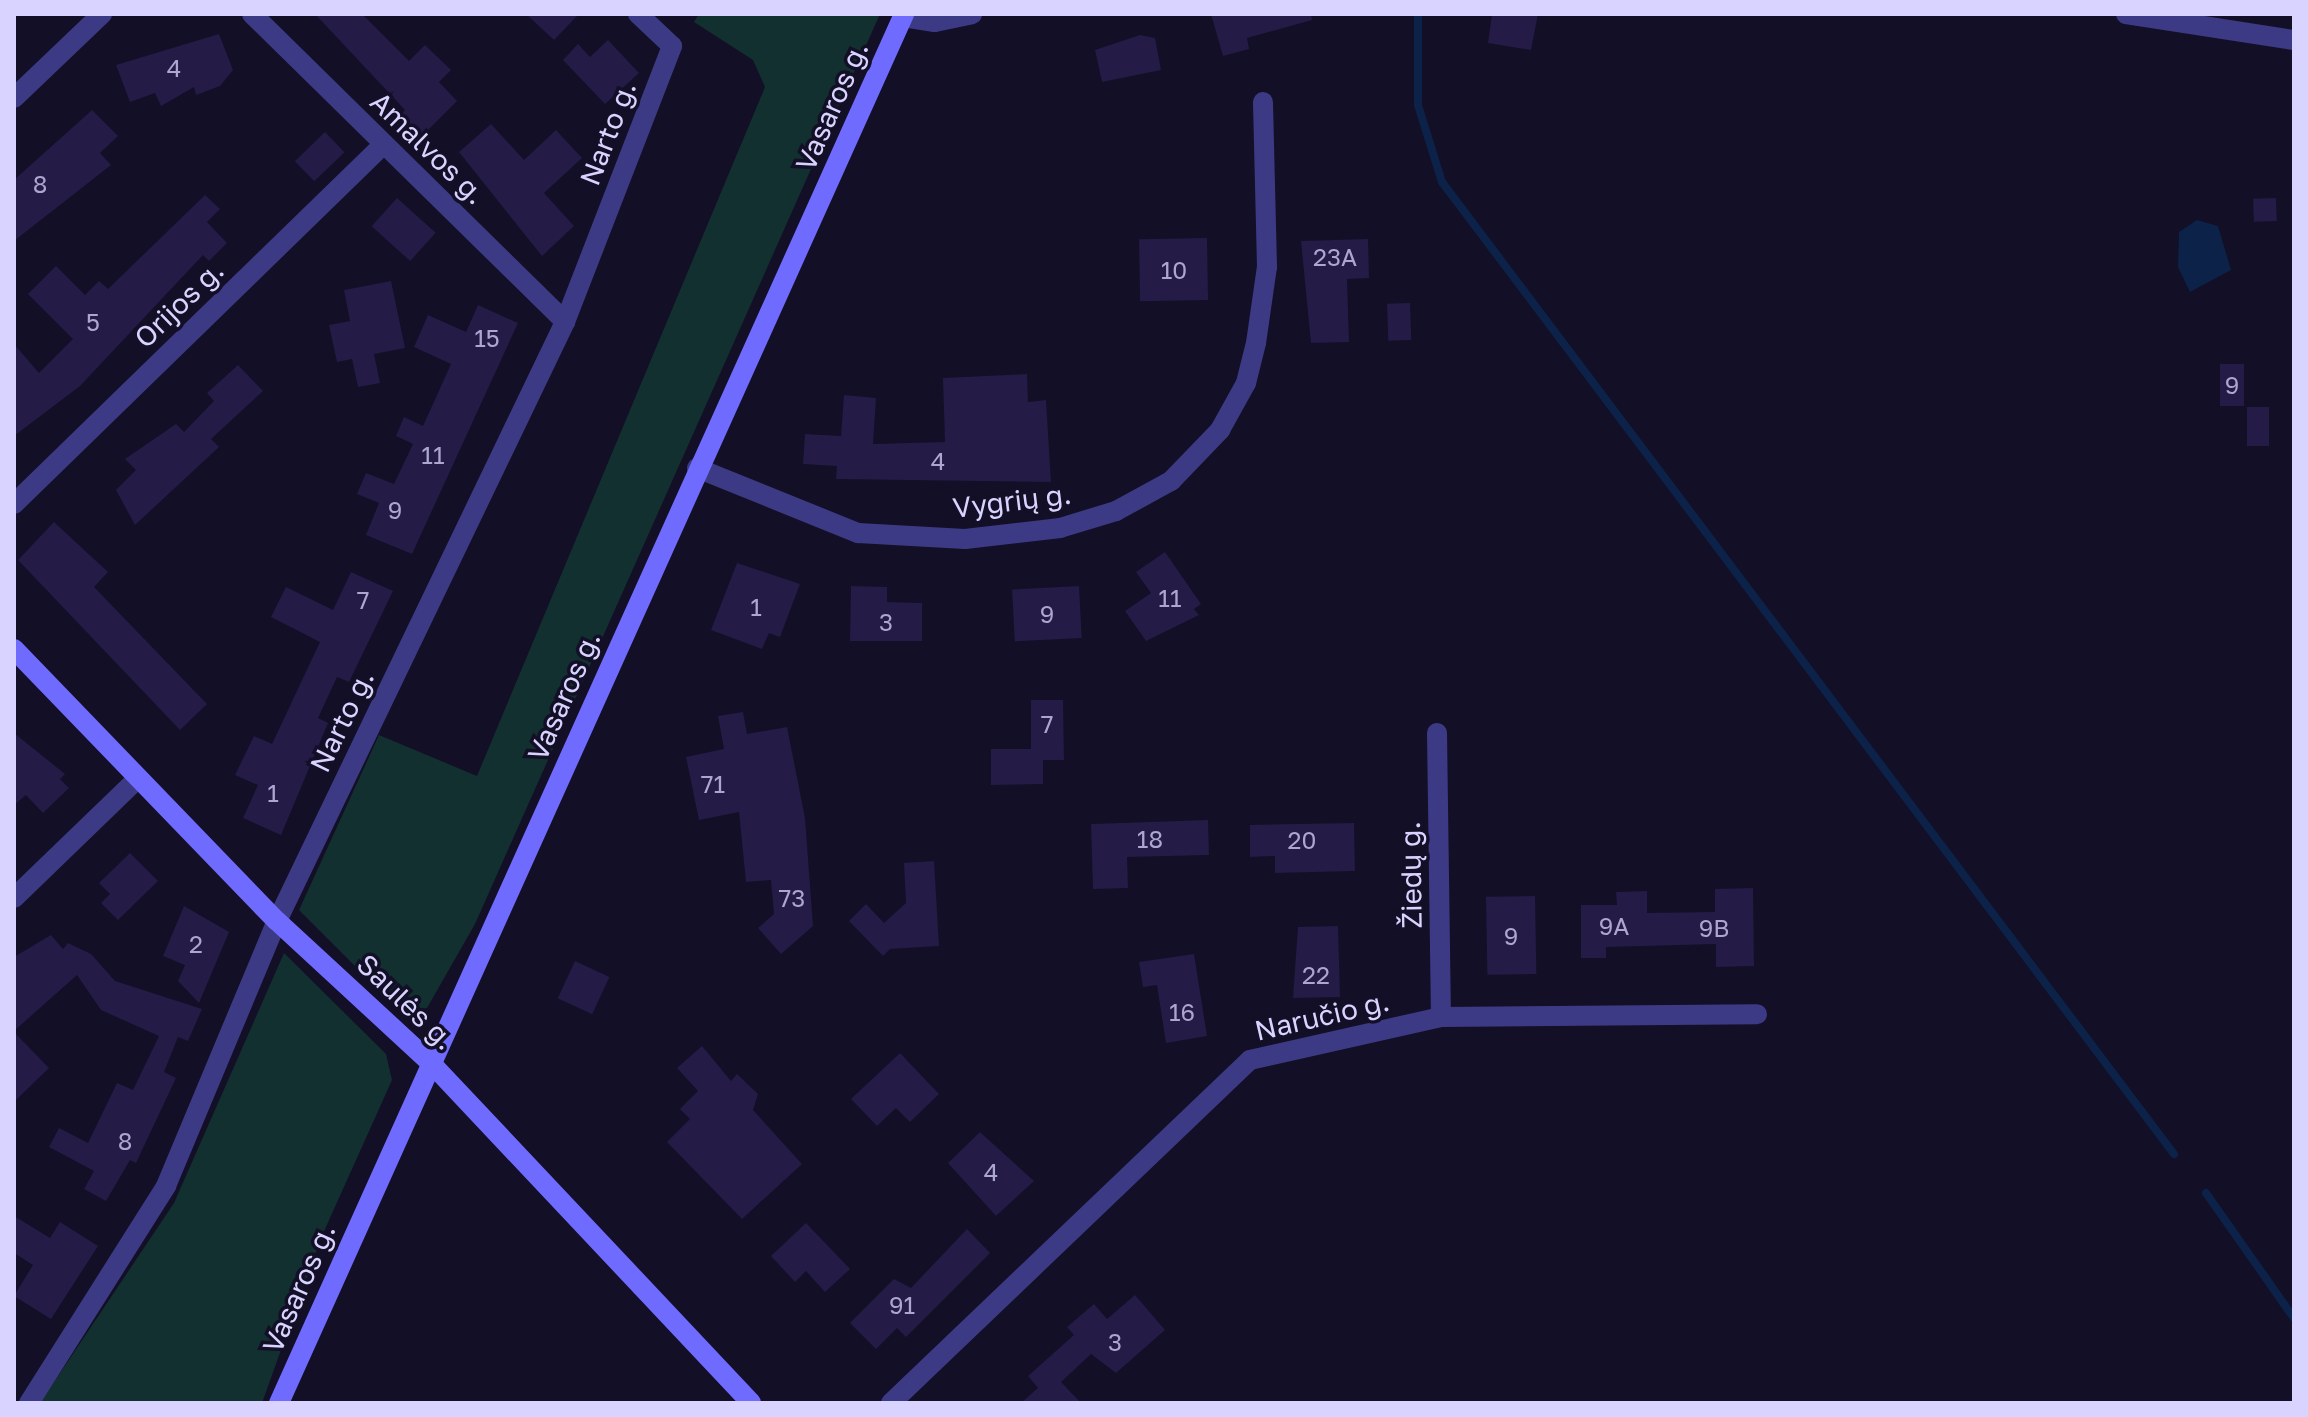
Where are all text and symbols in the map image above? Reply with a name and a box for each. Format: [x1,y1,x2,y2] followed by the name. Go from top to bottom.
[788,36,876,176] street label: Vasaros g.
[167,54,181,82] house number: 4
[573,76,643,190] street label: Narto g.
[363,85,493,211] street label: Amalvos g.
[33,170,47,198] house number: 8
[1313,243,1357,271] house number: 23A
[127,253,231,355] street label: Orijos g.
[1161,256,1187,284] house number: 10
[86,308,100,336] house number: 5
[474,324,500,352] house number: 15
[2225,371,2239,399] house number: 9
[421,441,445,469] house number: 11
[931,447,945,475] house number: 4
[951,477,1073,525] street label: Vygrių g.
[388,496,402,524] house number: 9
[1158,584,1182,612] house number: 11
[357,586,369,614] house number: 7
[750,593,762,621] house number: 1
[1040,600,1054,628] house number: 9
[879,608,893,636] house number: 3
[520,626,608,766] street label: Vasaros g.
[303,665,381,777] street label: Narto g.
[1041,710,1053,738] house number: 7
[701,770,725,798] house number: 71
[267,779,279,807] house number: 1
[1393,821,1429,929] street label: Žiedų g.
[1137,825,1163,853] house number: 18
[1288,826,1316,854] house number: 20
[779,884,805,912] house number: 73
[1599,912,1629,940] house number: 9A
[1699,914,1729,942] house number: 9B
[1504,922,1518,950] house number: 9
[189,930,203,958] house number: 2
[350,947,462,1057] street label: Saulės g.
[1302,961,1330,989] house number: 22
[1251,984,1393,1048] street label: Naručio g.
[1169,998,1195,1026] house number: 16
[118,1127,132,1155] house number: 8
[984,1158,998,1186] house number: 4
[255,1218,343,1358] street label: Vasaros g.
[889,1291,915,1319] house number: 91
[1108,1328,1122,1356] house number: 3

